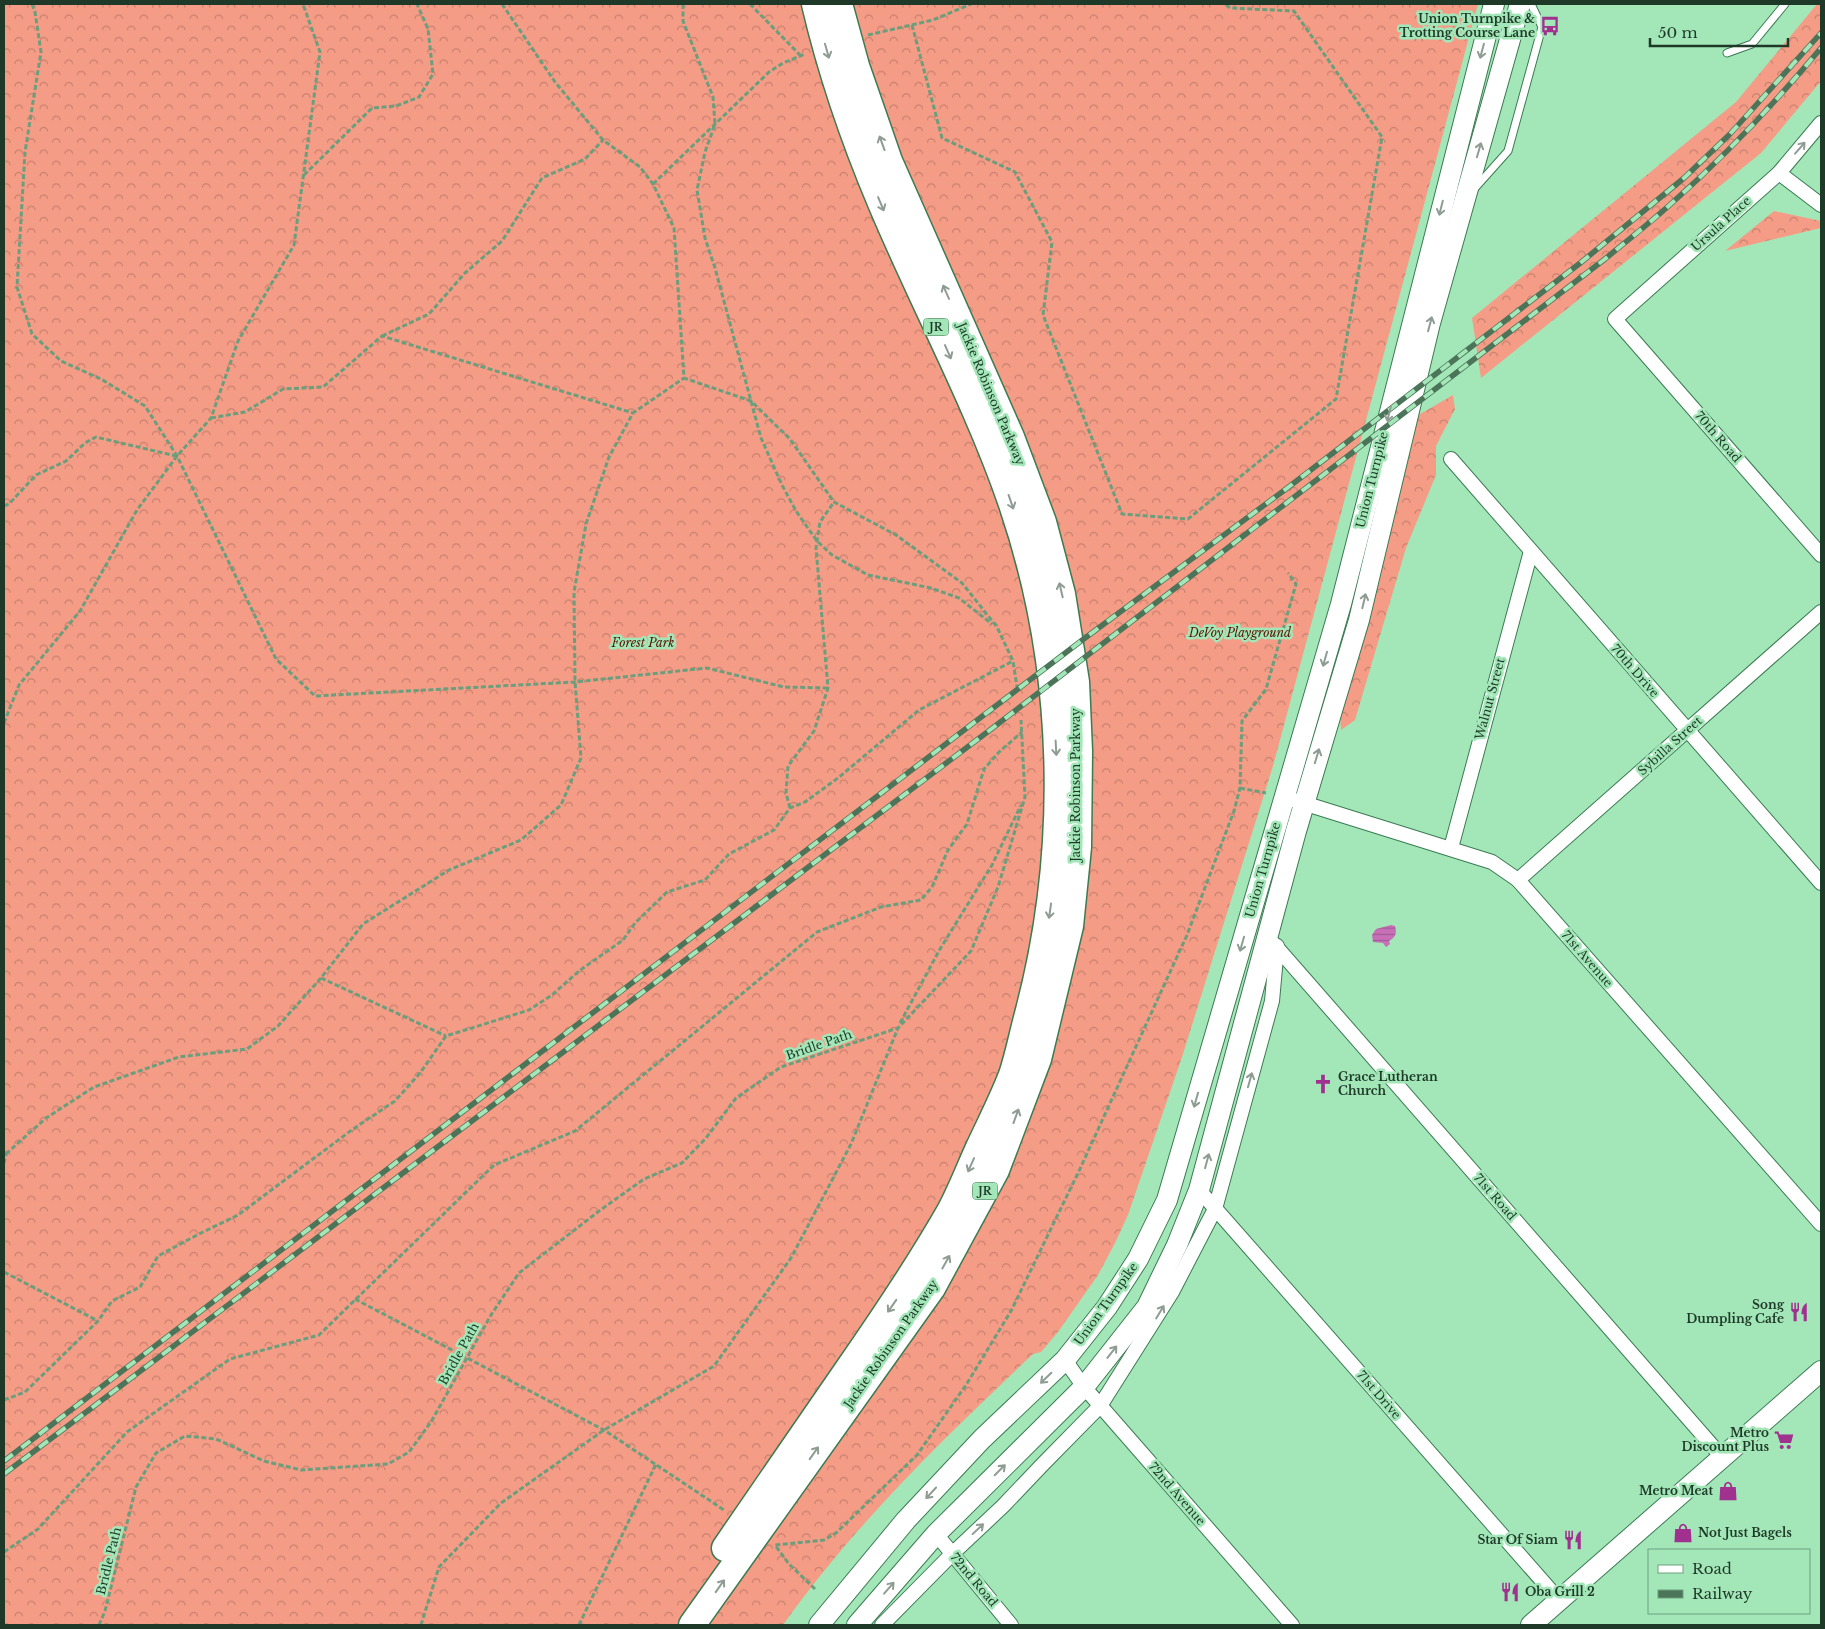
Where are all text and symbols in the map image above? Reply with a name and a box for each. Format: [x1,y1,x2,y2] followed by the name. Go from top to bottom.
[1399,11,1535,40] place label: Union Turnpike & Trotting Course Lane
[1539,15,1561,37] bus stop icon: Union Turnpike & Trotting Course Lane
[1650,15,1788,47] scale bar
[1658,23,1698,42] text: 50 m
[1476,42,1486,58] one-way arrow
[823,43,833,59] one-way arrow
[877,135,886,151] one-way arrow
[1794,142,1806,155] one-way arrow
[1475,143,1485,159] one-way arrow
[1688,193,1754,254] street label: Ursula Place
[877,196,887,211] one-way arrow
[1436,200,1445,216] one-way arrow
[941,285,951,300] one-way arrow
[1426,317,1435,333] one-way arrow
[924,318,948,336] road number: JR
[954,318,1029,468] street label: Jackie Robinson Parkway
[943,344,953,359] one-way arrow
[1384,405,1393,421] one-way arrow
[1692,408,1745,465] street label: 70th Road
[1352,430,1391,530] street label: Union Turnpike
[1006,494,1016,510] one-way arrow
[1056,583,1065,599] one-way arrow
[1360,593,1369,609] one-way arrow
[1188,625,1292,640] park label: DeVoy Playground
[611,635,674,650] park label: Forest Park
[1608,641,1662,700] street label: 70th Drive
[1319,650,1329,666] one-way arrow
[1471,656,1508,742] street label: Walnut Street
[1068,708,1083,864] street label: Jackie Robinson Parkway
[1635,713,1705,778] street label: Sybilla Street
[1052,740,1061,756] one-way arrow
[1313,749,1323,765] one-way arrow
[1242,820,1283,919] street label: Union Turnpike
[1045,902,1055,918] one-way arrow
[1559,927,1616,990] street label: 71st Avenue
[1236,936,1246,952] one-way arrow
[784,1026,854,1063] street label: Bridle Path
[1338,1069,1438,1098] place label: Grace Lutheran Church
[1246,1073,1255,1089] one-way arrow
[1312,1073,1334,1095] church icon: Grace Lutheran Church
[1191,1092,1201,1108] one-way arrow
[1012,1109,1021,1124] one-way arrow
[1202,1154,1212,1170] one-way arrow
[966,1157,976,1172] one-way arrow
[1471,1170,1520,1223] street label: 71st Road
[972,1182,998,1200] road number: JR
[942,1255,951,1270] one-way arrow
[1071,1259,1141,1348] street label: Union Turnpike
[839,1276,941,1413] street label: Jackie Robinson Parkway
[1686,1297,1785,1326] place label: Song Dumpling Cafe
[887,1299,897,1313] one-way arrow
[1788,1301,1810,1323] restaurant icon: Song Dumpling Cafe
[1156,1305,1166,1319] one-way arrow
[435,1320,482,1388] street label: Bridle Path
[1106,1346,1117,1359] one-way arrow
[1354,1367,1405,1422] street label: 71st Drive
[1040,1372,1053,1384] one-way arrow
[1681,1425,1769,1454] place label: Metro Discount Plus
[1773,1429,1795,1451] supermarket icon: Metro Discount Plus
[809,1446,819,1460] one-way arrow
[1146,1459,1209,1528] street label: 72nd Avenue
[994,1464,1006,1476] one-way arrow
[1717,1480,1739,1502] shop icon: Metro Meat
[1639,1483,1713,1498] place label: Metro Meat
[925,1486,937,1499] one-way arrow
[1672,1522,1694,1544] shop icon: Not Just Bagels
[972,1523,985,1535] one-way arrow
[1698,1525,1792,1540] place label: Not Just Bagels
[93,1526,124,1596] street label: Bridle Path
[1562,1529,1584,1551] restaurant icon: Star Of Siam
[1477,1532,1559,1547] place label: Star Of Siam
[1648,1549,1810,1614] legend
[948,1550,1001,1609] street label: 72nd Road
[1692,1559,1732,1578] text: Road
[715,1579,725,1593] one-way arrow
[1499,1581,1521,1603] restaurant icon: Oba Grill 2
[883,1582,895,1595] one-way arrow
[1525,1584,1595,1599] place label: Oba Grill 2
[1692,1584,1753,1603] text: Railway

